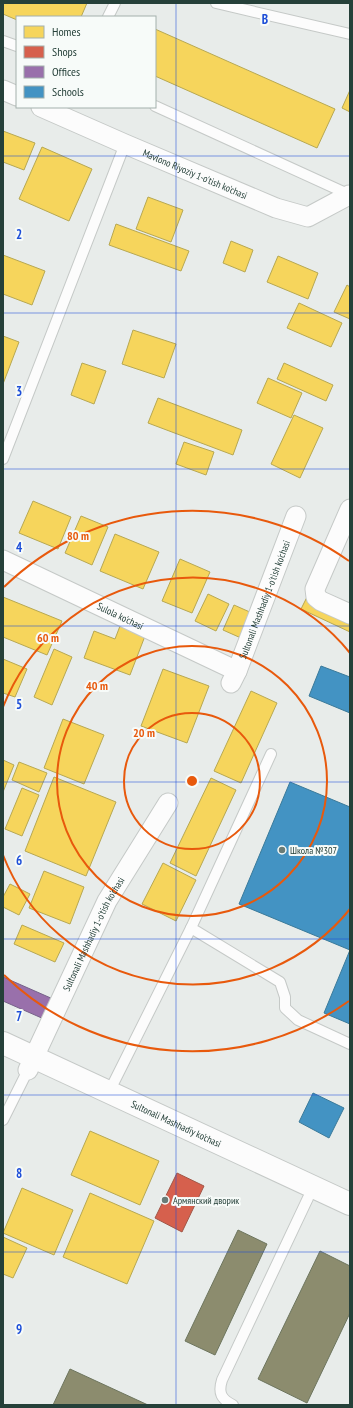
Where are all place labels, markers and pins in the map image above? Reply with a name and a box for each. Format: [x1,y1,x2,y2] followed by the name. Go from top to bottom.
[185,774,199,788] centre of rings
[290,844,337,857] place label: Школа №307
[277,845,287,855] marker: Школа №307
[173,1194,239,1207] place label: Армянский дворик
[160,1195,170,1205] marker: Армянский дворик

